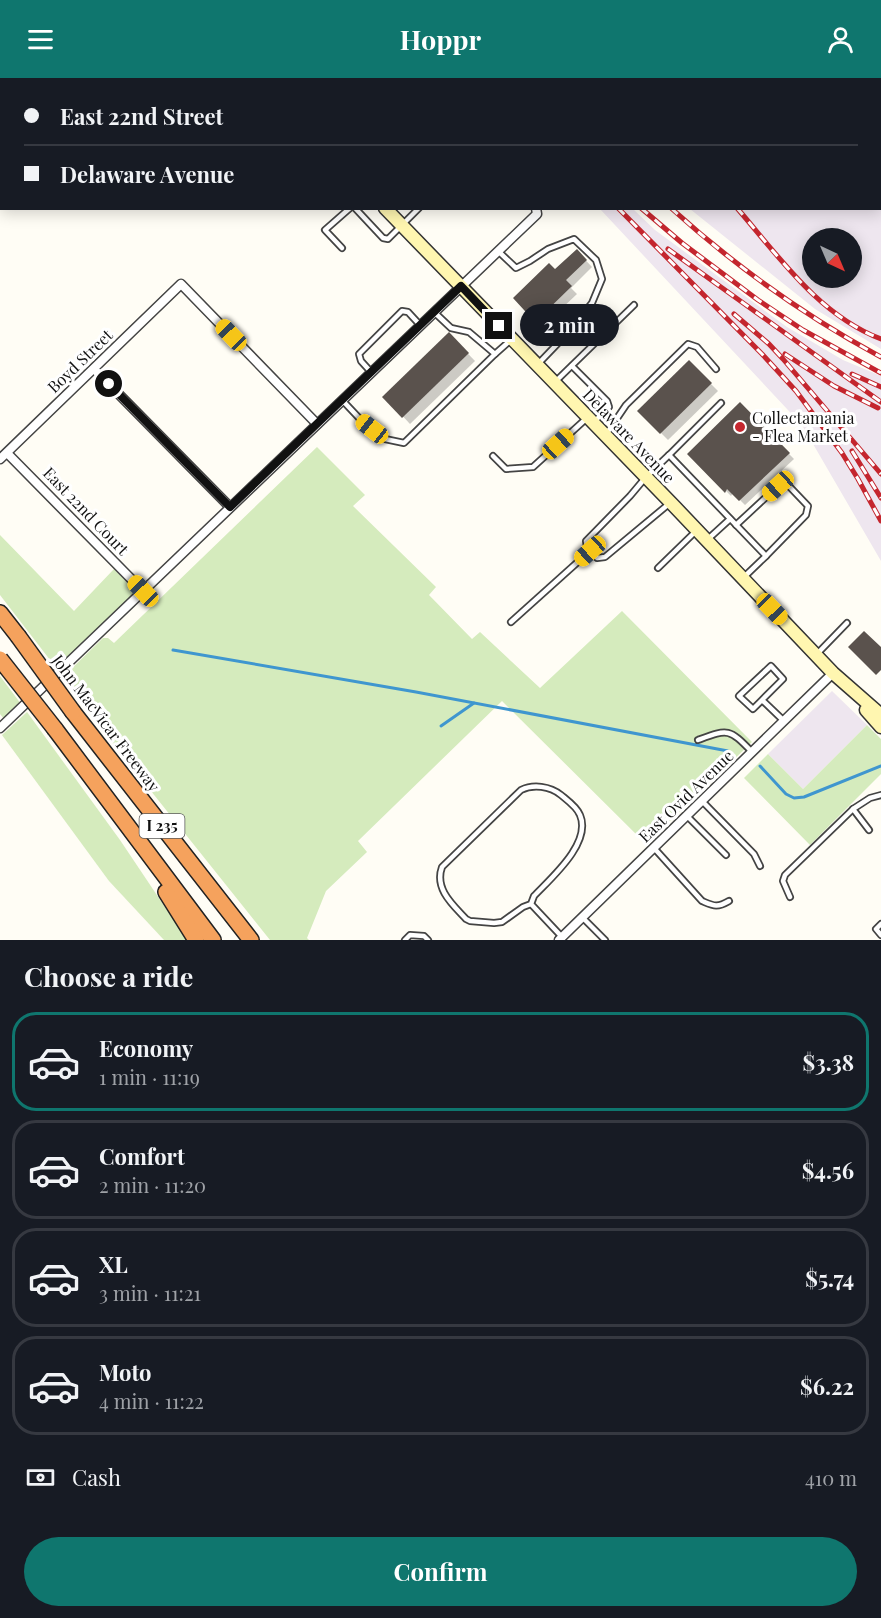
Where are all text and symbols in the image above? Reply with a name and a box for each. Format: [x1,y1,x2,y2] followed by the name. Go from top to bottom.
[400,21,481,57] text: Hoppr
[24,23,57,56] icon: menu
[824,23,857,56] icon: person
[60,101,223,131] text: East 22nd Street
[60,159,234,189] text: Delaware Avenue
[802,228,862,288] north arrow
[802,228,862,288] map controls
[520,305,619,347] callout: 2 min
[544,311,595,338] text: 2 min
[485,312,512,339] route end
[212,316,250,354] car
[43,324,117,397] street label: Boyd Street
[95,370,122,397] route start
[579,384,680,487] street label: Delaware Avenue
[752,407,855,446] place label: Collectamania - Flea Market
[352,411,392,447] car
[733,420,747,434] marker: Collectamania - Flea Market
[539,425,577,463] car
[39,462,134,559] street label: East 22nd Court
[759,467,797,505] car
[571,532,609,570] car
[124,572,162,610] car
[753,590,791,628] car
[47,649,165,795] street label: John MacVicar Freeway
[634,745,738,846] street label: East Ovid Avenue
[140,814,184,838] road number: I 235
[24,958,193,994] text: Choose a ride
[99,1033,193,1063] text: Economy
[27,1035,81,1089] icon: car
[802,1047,854,1077] text: $3.38
[99,1063,200,1090] text: 1 min · 11:19
[99,1141,185,1171] text: Comfort
[27,1143,81,1197] icon: car
[802,1155,854,1185] text: $4.56
[99,1171,206,1198] text: 2 min · 11:20
[99,1249,128,1279] text: XL
[27,1251,81,1305] icon: car
[805,1263,854,1293] text: $5.74
[99,1279,201,1306] text: 3 min · 11:21
[99,1357,152,1387] text: Moto
[27,1359,81,1413] icon: car
[800,1371,854,1401] text: $6.22
[99,1387,204,1414] text: 4 min · 11:22
[24,1461,57,1494] icon: cash
[72,1462,121,1492] text: Cash
[805,1464,857,1491] text: 410 m
[24,1537,857,1606] button: Confirm

